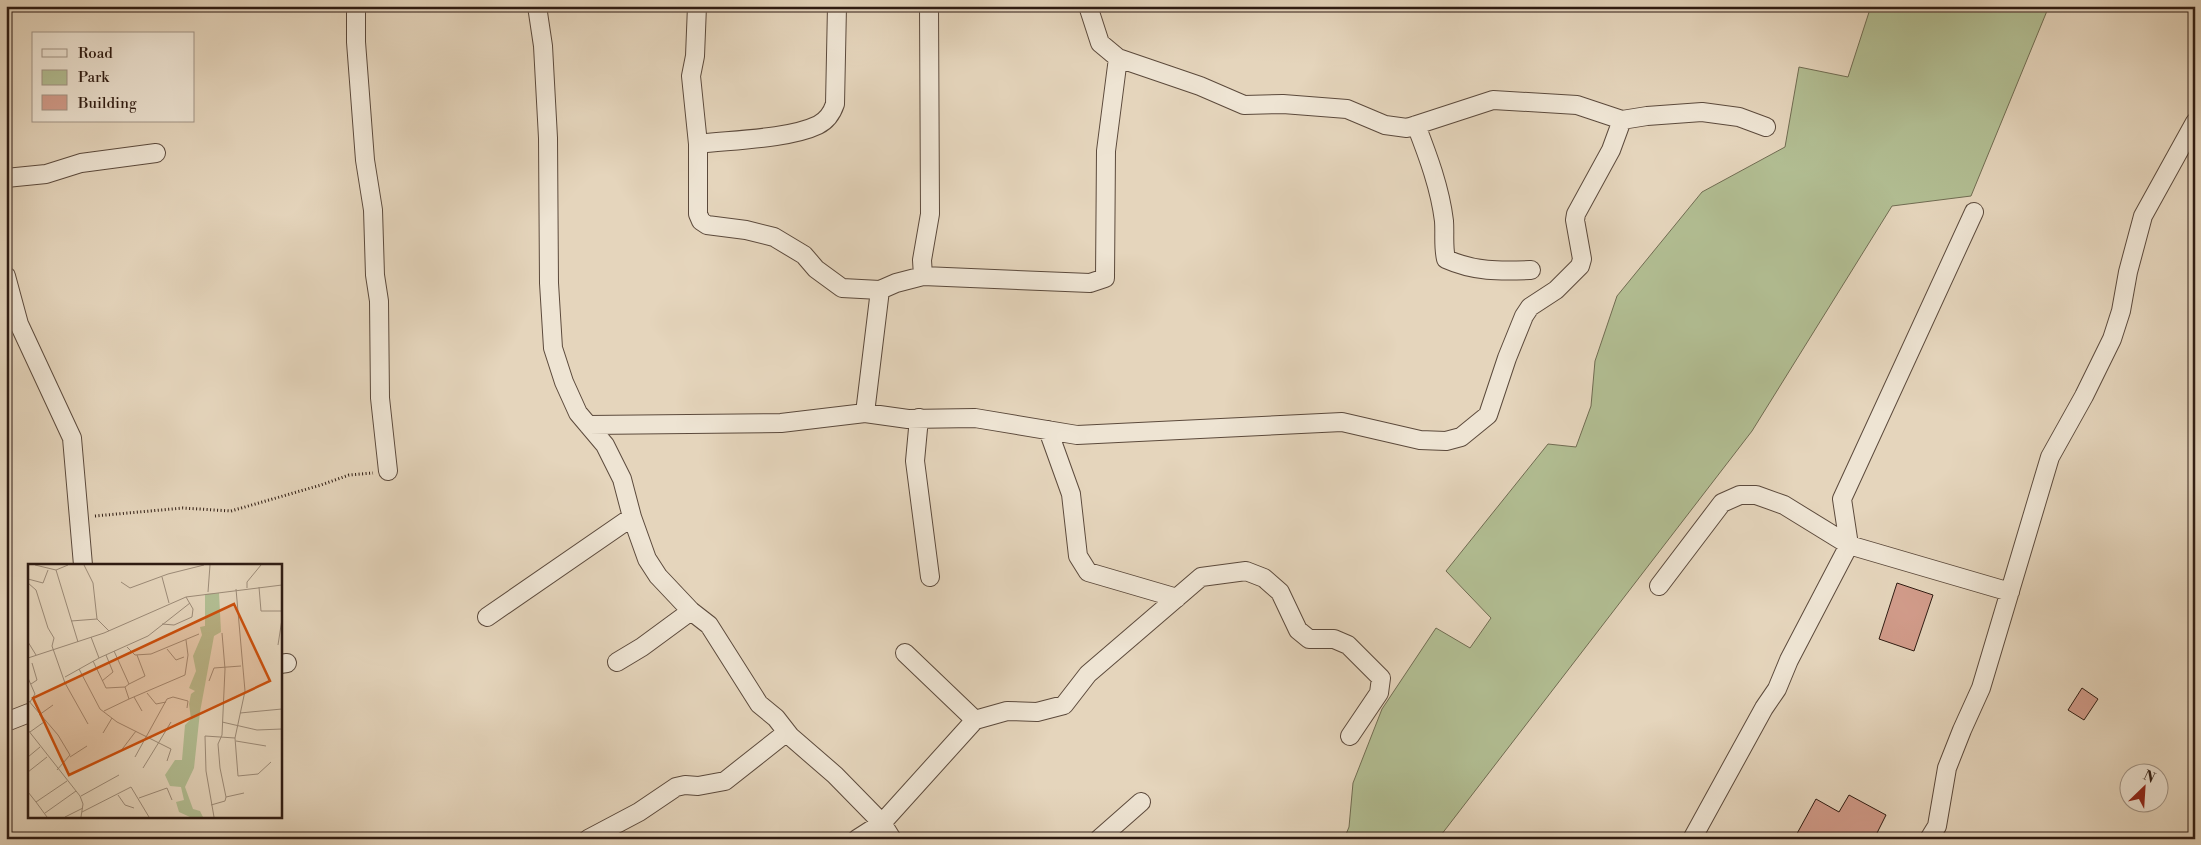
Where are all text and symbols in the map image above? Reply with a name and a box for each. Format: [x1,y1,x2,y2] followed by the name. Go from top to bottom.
[32,32,195,122] legend
[78,44,113,63] text: Road
[78,68,110,87] text: Park
[77,94,137,113] text: Building
[28,564,281,818] inset map
[2118,762,2168,812] north arrow
[2140,767,2158,788] text: N

